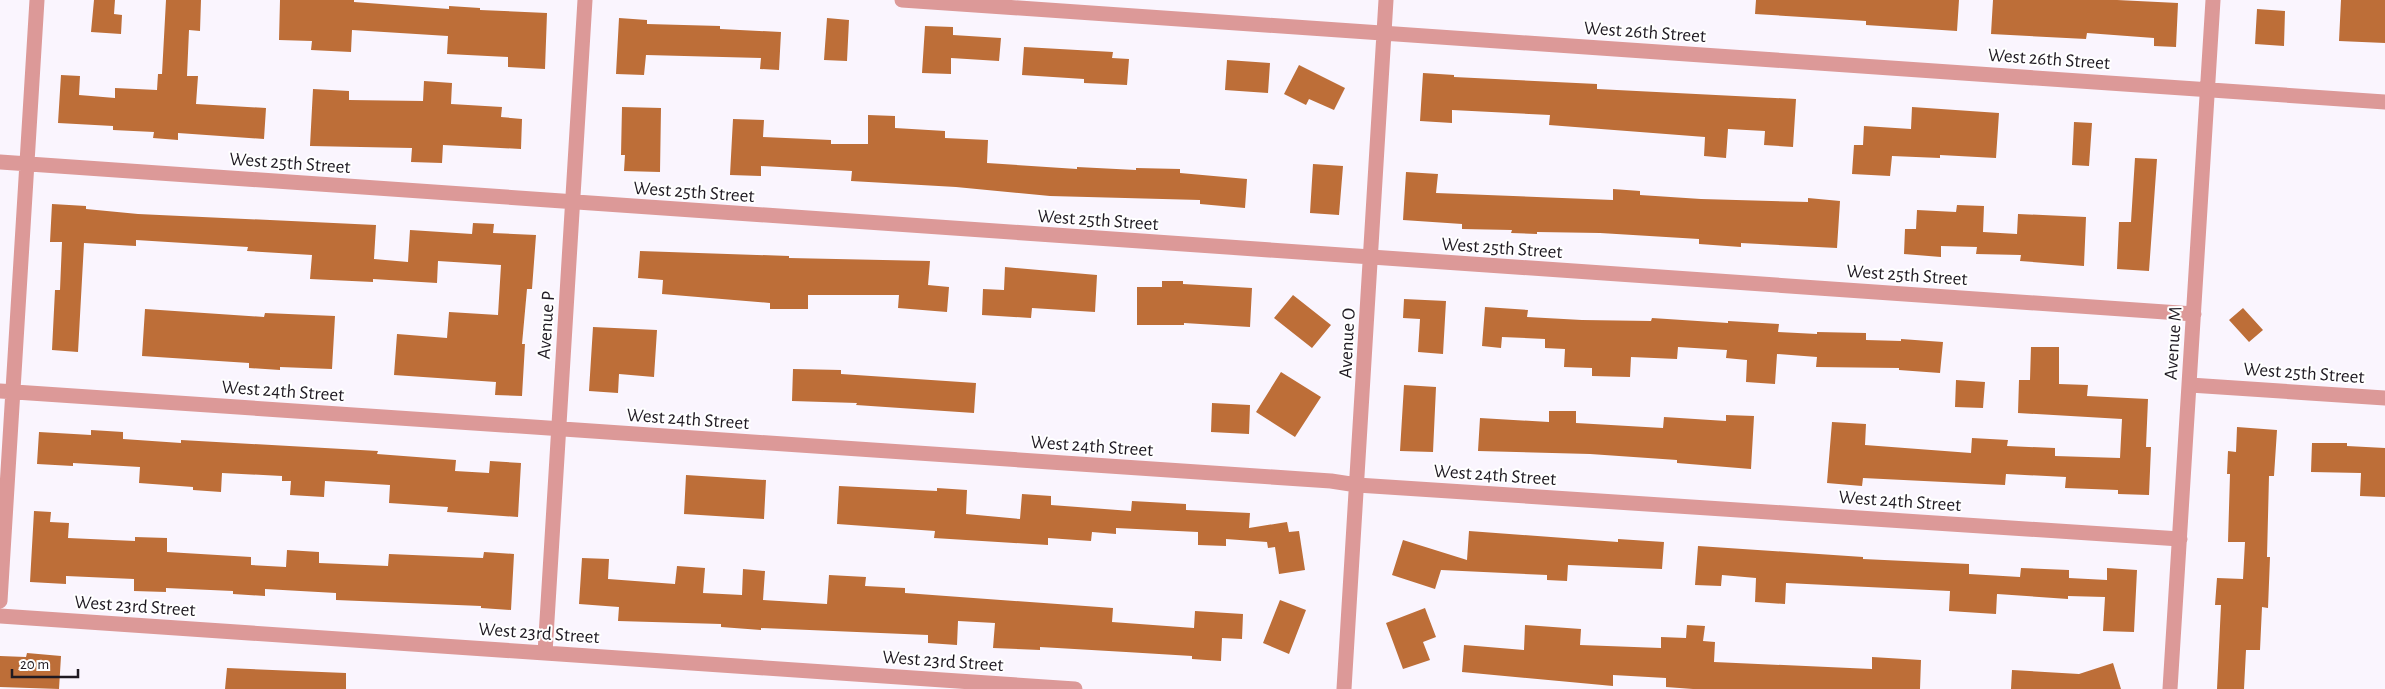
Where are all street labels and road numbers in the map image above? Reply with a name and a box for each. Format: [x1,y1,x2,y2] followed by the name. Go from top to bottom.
[1583,19,1707,46] street label: West 26th Street
[1987,46,2111,73] street label: West 26th Street
[229,150,351,177] street label: West 25th Street
[633,179,755,206] street label: West 25th Street
[1037,207,1159,234] street label: West 25th Street
[1441,235,1563,262] street label: West 25th Street
[1846,262,1968,289] street label: West 25th Street
[535,290,558,360] street label: Avenue P
[2161,306,2186,380] street label: Avenue M
[1336,307,1359,379] street label: Avenue O
[2243,360,2365,387] street label: West 25th Street
[221,378,345,405] street label: West 24th Street
[626,406,750,433] street label: West 24th Street
[1030,433,1154,460] street label: West 24th Street
[1433,462,1557,489] street label: West 24th Street
[1838,488,1962,515] street label: West 24th Street
[74,593,196,620] street label: West 23rd Street
[478,620,600,647] street label: West 23rd Street
[882,648,1004,675] street label: West 23rd Street

